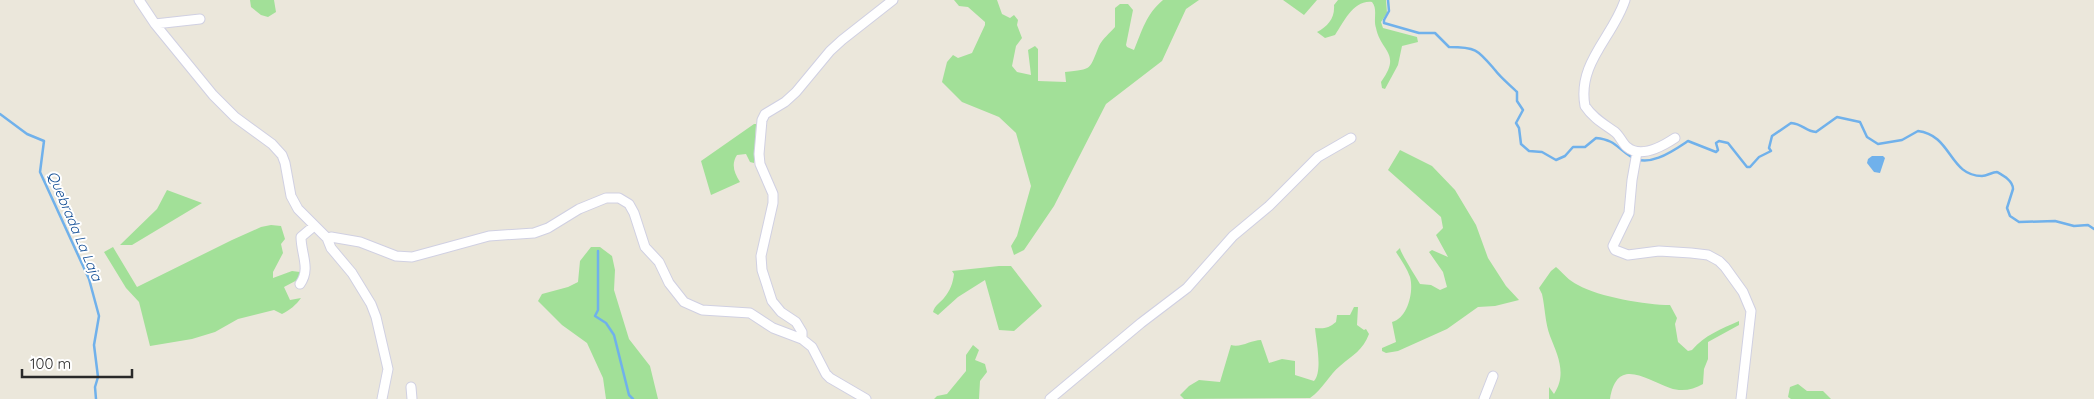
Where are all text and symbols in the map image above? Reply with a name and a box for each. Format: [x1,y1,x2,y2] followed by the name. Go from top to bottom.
[44,168,107,285] water label: Quebrada La Laja
[22,346,132,378] scale bar
[30,354,71,373] text: 100 m

